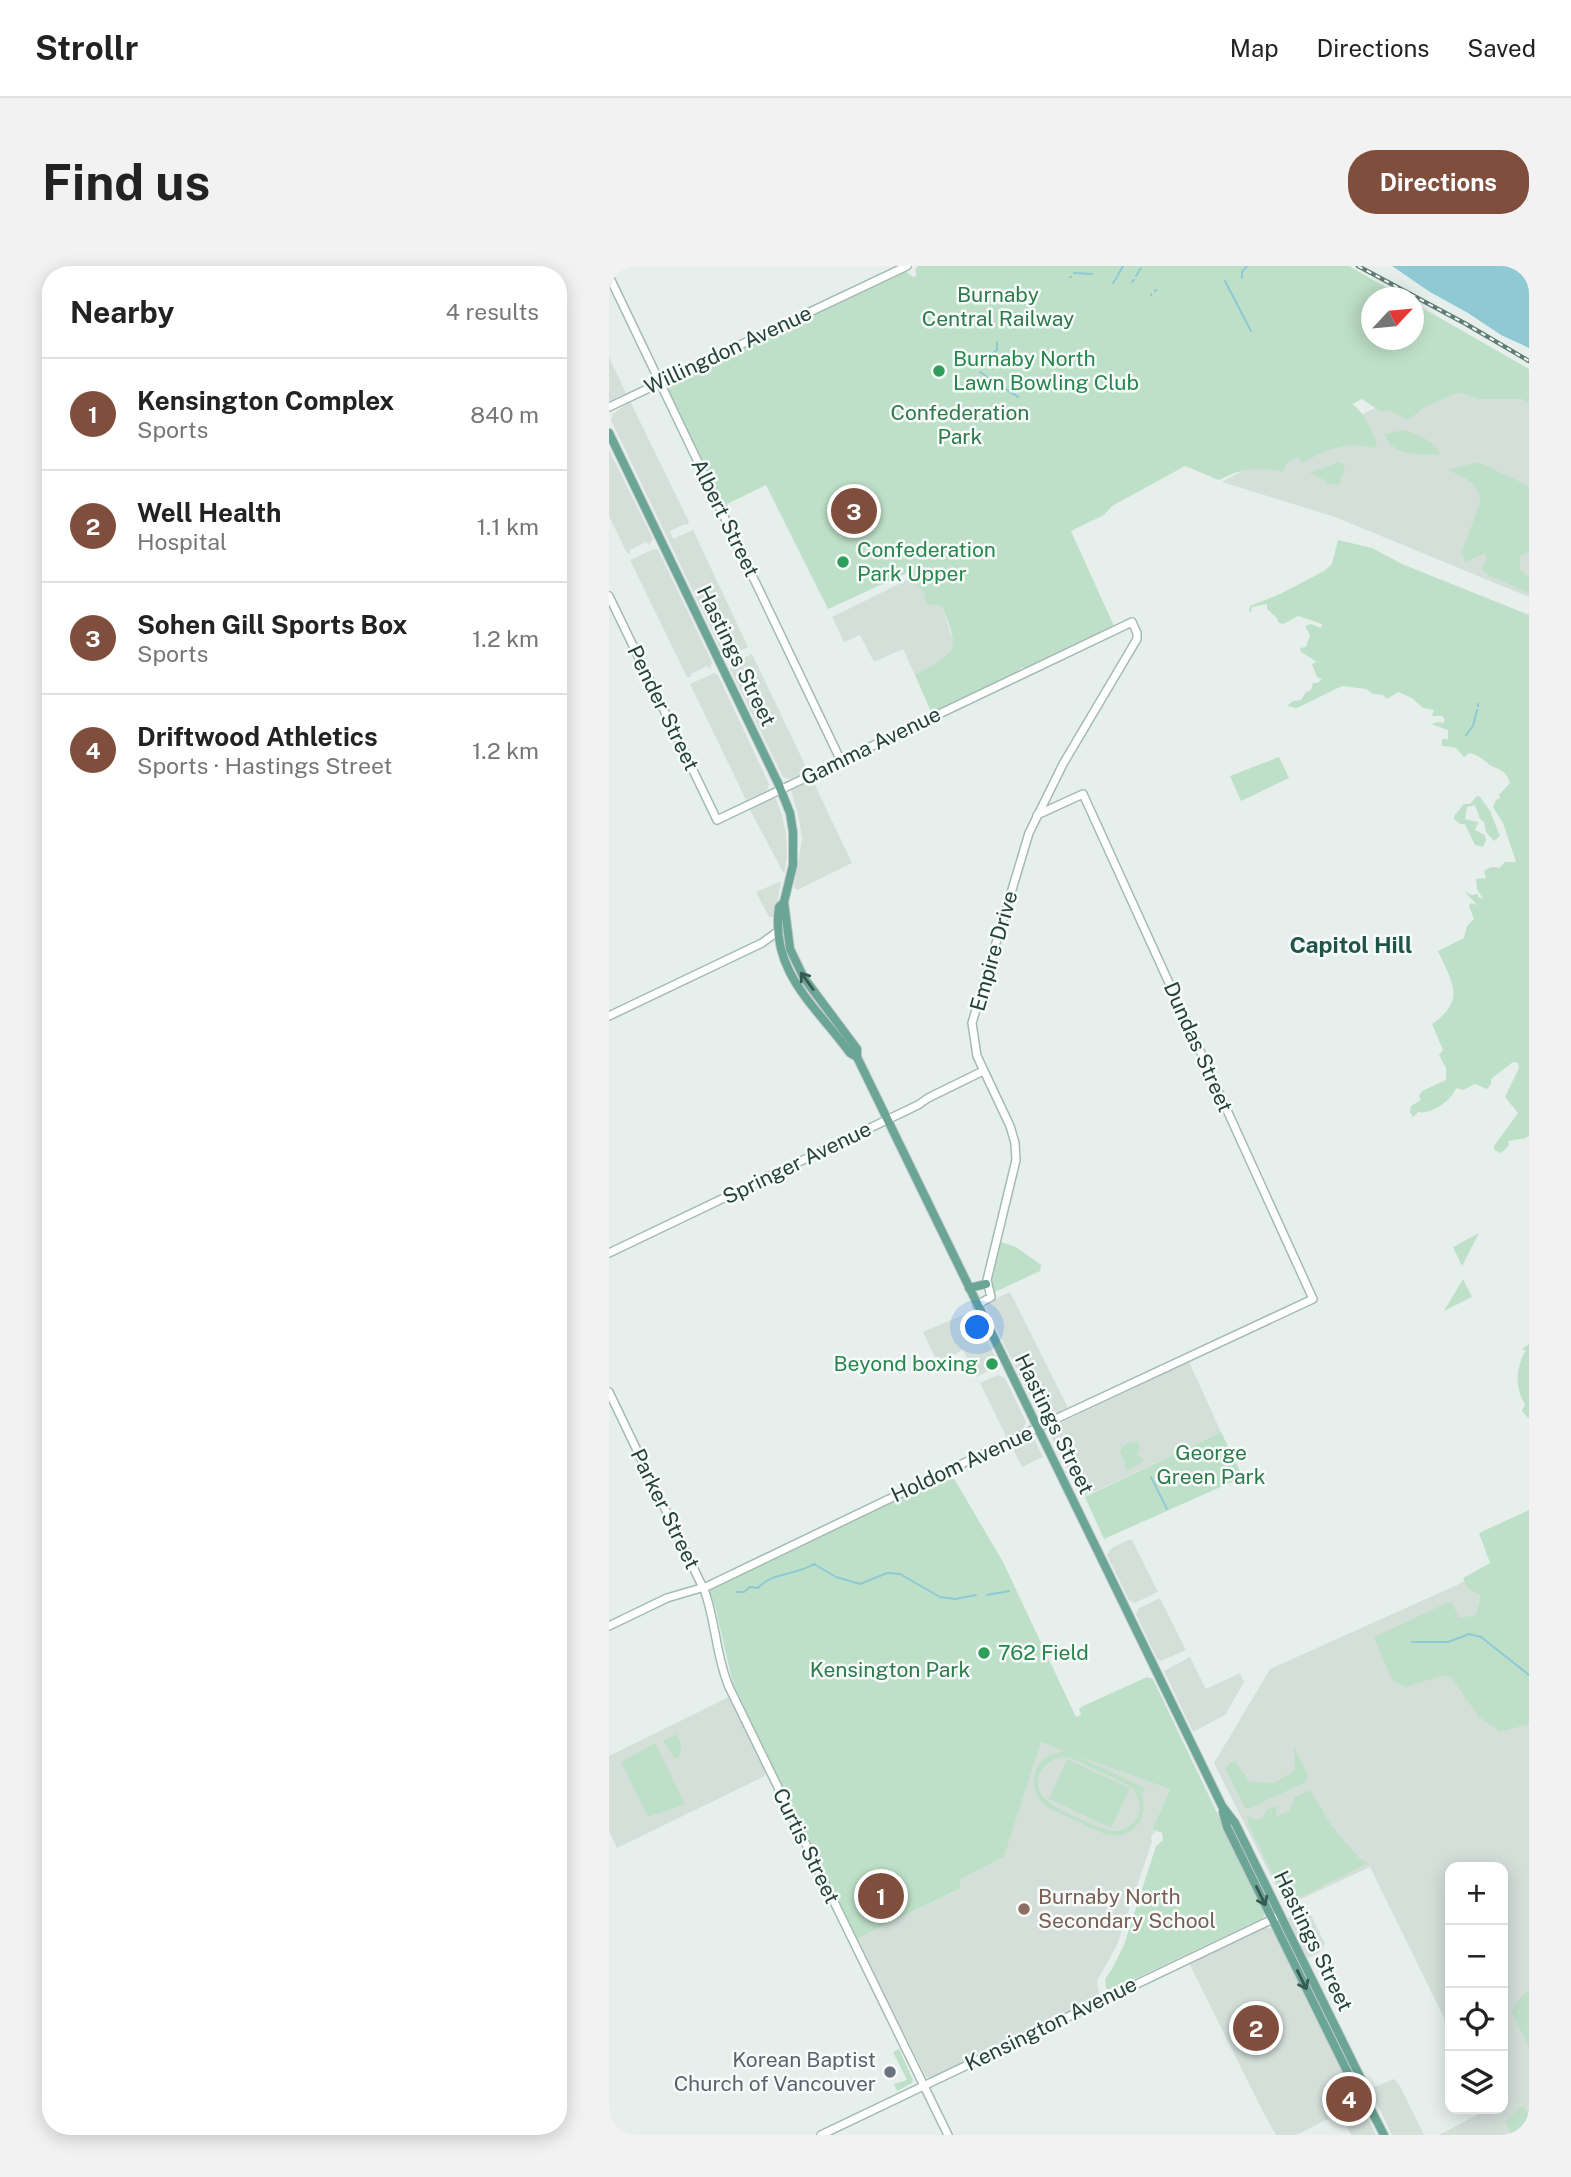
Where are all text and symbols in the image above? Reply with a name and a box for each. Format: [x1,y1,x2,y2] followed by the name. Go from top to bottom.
[35,29,138,67] text: Strollr
[1230,34,1279,62] text: Map
[1317,34,1429,62] text: Directions
[1467,34,1536,62] text: Saved
[1348,150,1529,214] button: Directions
[42,153,210,211] text: Find us
[922,282,1074,331] park label: Burnaby Central Railway
[1361,287,1424,350] north arrow
[70,294,174,330] text: Nearby
[445,298,539,325] text: 4 results
[640,300,815,399] street label: Willingdon Avenue
[953,346,1139,395] place label: Burnaby North Lawn Bowling Club
[931,363,947,379] marker: Burnaby North Lawn Bowling Club
[137,385,394,416] text: Kensington Complex
[891,400,1029,449] park label: Confederation Park
[88,401,98,428] text: 1
[470,401,539,428] text: 840 m
[137,416,208,443] text: Sports
[686,455,765,581] street label: Albert Street
[831,485,877,537] pin: 3
[137,497,281,528] text: Well Health
[86,513,100,540] text: 2
[477,513,539,540] text: 1.1 km
[137,528,227,555] text: Hospital
[857,537,996,586] place label: Confederation Park Upper
[835,554,851,570] marker: Confederation Park Upper
[692,581,781,730] street label: Hastings Street
[137,609,407,640] text: Sohen Gill Sports Box
[85,625,101,652] text: 3
[472,625,539,652] text: 1.2 km
[137,640,208,667] text: Sports
[622,641,705,775] street label: Pender Street
[797,701,945,790] street label: Gamma Avenue
[137,721,378,752] text: Driftwood Athletics
[85,737,101,764] text: 4
[472,737,539,764] text: 1.2 km
[137,752,392,779] text: Sports · Hastings Street
[964,888,1023,1014] street label: Empire Drive
[1289,931,1413,958] district label: Capitol Hill
[800,971,815,990] one-way arrow
[1159,978,1238,1116] street label: Dundas Street
[718,1116,875,1209] street label: Springer Avenue
[960,1310,994,1344] your location
[1010,1349,1099,1498] street label: Hastings Street
[833,1351,978,1376] place label: Beyond boxing
[984,1356,1000,1372] marker: Beyond boxing
[887,1420,1037,1507] street label: Holdom Avenue
[1156,1440,1266,1489] park label: George Green Park
[626,1445,705,1573] street label: Parker Street
[998,1640,1089,1665] place label: 762 Field
[976,1645,992,1661] marker: 762 Field
[810,1657,971,1682] park label: Kensington Park
[768,1784,845,1907] street label: Curtis Street
[1445,1862,1508,2114] map controls
[1445,1862,1508,1925] button: +
[1269,1866,1358,2015] street label: Hastings Street
[858,1870,904,1922] pin: 1
[1038,1884,1216,1933] place label: Burnaby North Secondary School
[1255,1885,1268,1906] one-way arrow
[1016,1901,1032,1917] marker: Burnaby North Secondary School
[1445,1925,1508,1988] button: −
[1295,1969,1309,1990] one-way arrow
[961,1971,1141,2076] street label: Kensington Avenue
[1445,1988,1508,2051] button: locate
[1233,2002,1279,2054] pin: 2
[674,2047,876,2096] place label: Korean Baptist Church of Vancouver
[1445,2051,1508,2114] button: layers
[882,2064,898,2080] marker: Korean Baptist Church of Vancouver
[1326,2073,1372,2125] pin: 4

